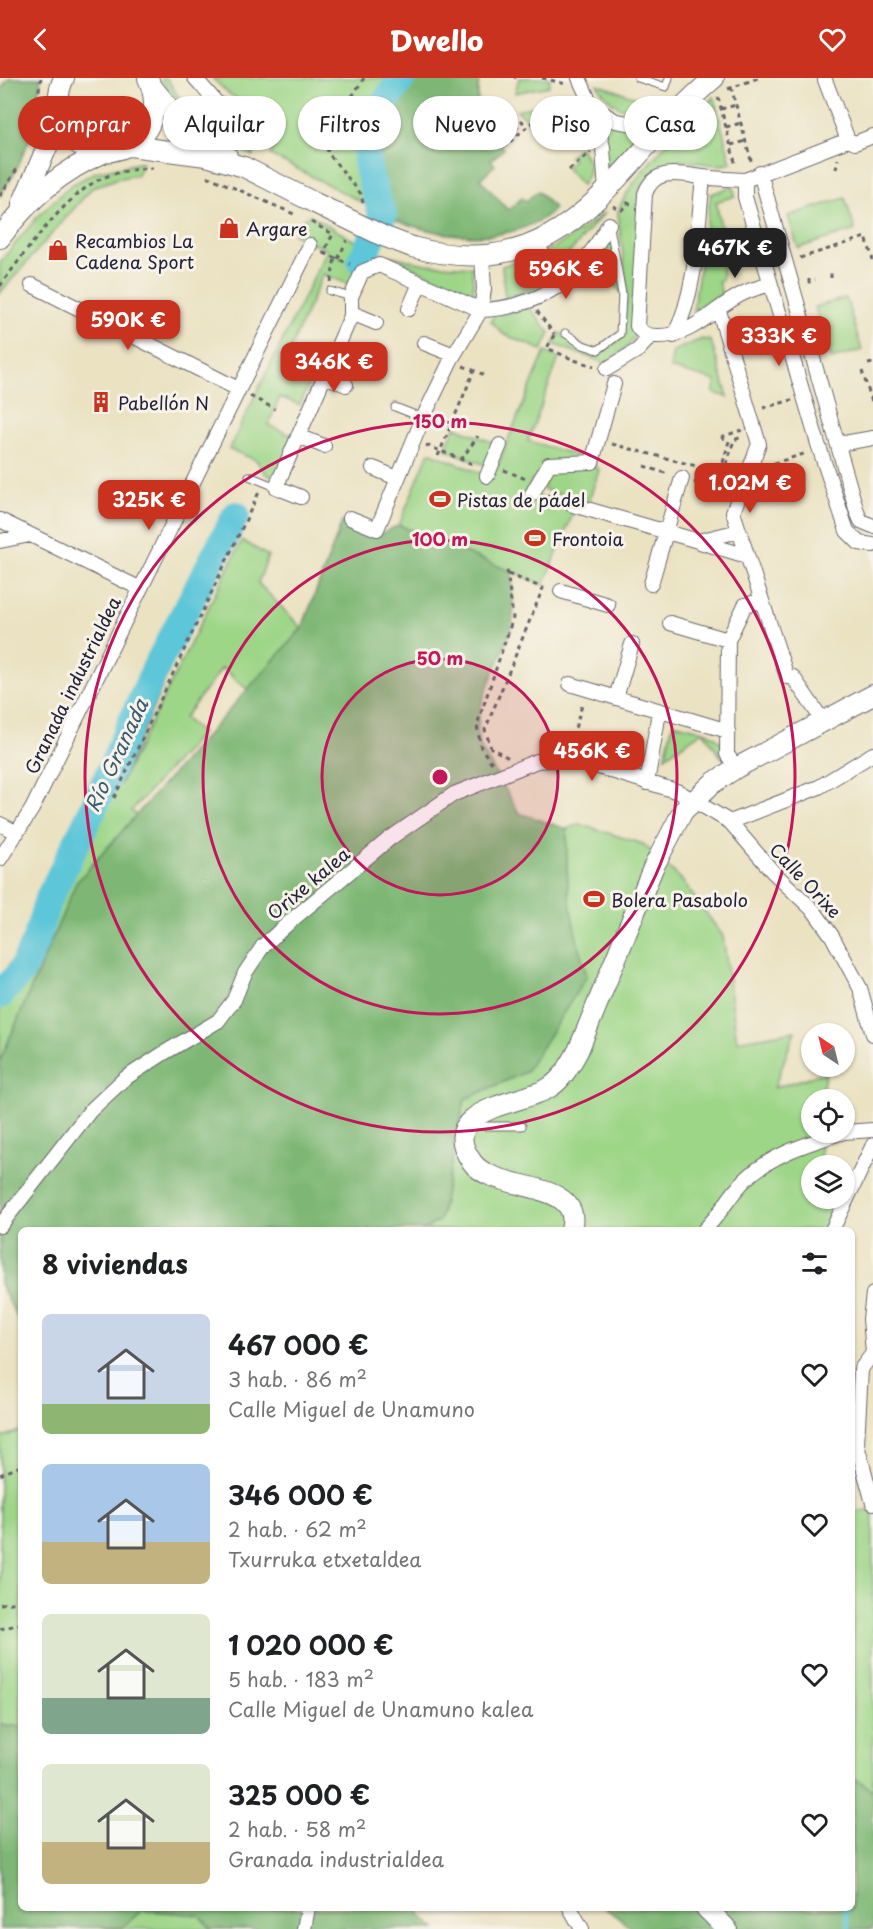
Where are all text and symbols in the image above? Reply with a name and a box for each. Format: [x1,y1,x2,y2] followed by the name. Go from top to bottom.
[390,19,483,60] text: Dwello
[24,23,57,56] icon: back
[816,23,849,56] icon: heart
[18,96,151,150] chip: Comprar
[163,96,286,150] chip: Alquilar
[298,96,401,150] chip: Filtros
[413,96,518,150] chip: Nuevo
[530,96,612,150] chip: Piso
[624,96,717,150] chip: Casa
[246,215,308,242] place label: Argare
[217,216,241,240] shop icon: Argare
[75,227,194,275] place label: Recambios La Cadena Sport
[686,228,784,279] pin: 467K €
[697,232,773,262] text: 467K €
[46,238,70,262] shop icon: Recambios La Cadena Sport
[517,249,615,300] pin: 596K €
[528,253,604,283] text: 596K €
[79,300,177,351] pin: 590K €
[90,304,166,334] text: 590K €
[730,316,828,367] pin: 333K €
[741,320,817,350] text: 333K €
[285,342,383,393] pin: 346K €
[295,346,373,376] text: 346K €
[118,389,209,416] place label: Pabellón N
[89,390,113,414] building icon: Pabellón N
[413,407,467,434] text: 150 m
[695,463,805,514] pin: 1.02M €
[709,467,791,497] text: 1.02M €
[100,480,198,531] pin: 325K €
[112,484,186,514] text: 325K €
[457,486,585,513] place label: Pistas de pádel
[428,487,452,511] sports icon: Pistas de pádel
[412,525,468,552] text: 100 m
[552,525,624,552] place label: Frontoia
[523,526,547,550] sports icon: Frontoia
[17,591,127,778] street label: Granada industrialdea
[417,644,463,671] text: 50 m
[77,692,156,816] water label: Río Granada
[543,731,641,782] pin: 456K €
[553,735,631,765] text: 456K €
[430,767,450,787] centre of rings
[764,836,848,924] street label: Calle Orixe
[261,840,356,926] street label: Orixe kalea
[611,886,748,913] place label: Bolera Pasabolo
[582,887,606,911] sports icon: Bolera Pasabolo
[801,1023,855,1077] north arrow
[801,1023,855,1209] map controls
[801,1089,855,1143] button: locate
[801,1155,855,1209] button: layers
[42,1244,188,1283] text: 8 viviendas
[798,1247,831,1280] icon: filters
[228,1325,368,1364] text: 467 000 €
[90,1338,162,1410] icon: home
[798,1358,831,1391] icon: heart
[228,1364,367,1394] text: 3 hab. · 86 m²
[228,1394,475,1424] text: Calle Miguel de Unamuno
[228,1475,373,1514] text: 346 000 €
[90,1488,162,1560] icon: home
[798,1508,831,1541] icon: heart
[228,1514,367,1544] text: 2 hab. · 62 m²
[228,1544,421,1574] text: Txurruka etxetaldea
[228,1625,394,1664] text: 1 020 000 €
[90,1638,162,1710] icon: home
[798,1658,831,1691] icon: heart
[228,1664,374,1694] text: 5 hab. · 183 m²
[228,1694,533,1724] text: Calle Miguel de Unamuno kalea
[228,1775,370,1814] text: 325 000 €
[90,1788,162,1860] icon: home
[798,1808,831,1841] icon: heart
[228,1814,366,1844] text: 2 hab. · 58 m²
[228,1844,444,1874] text: Granada industrialdea

